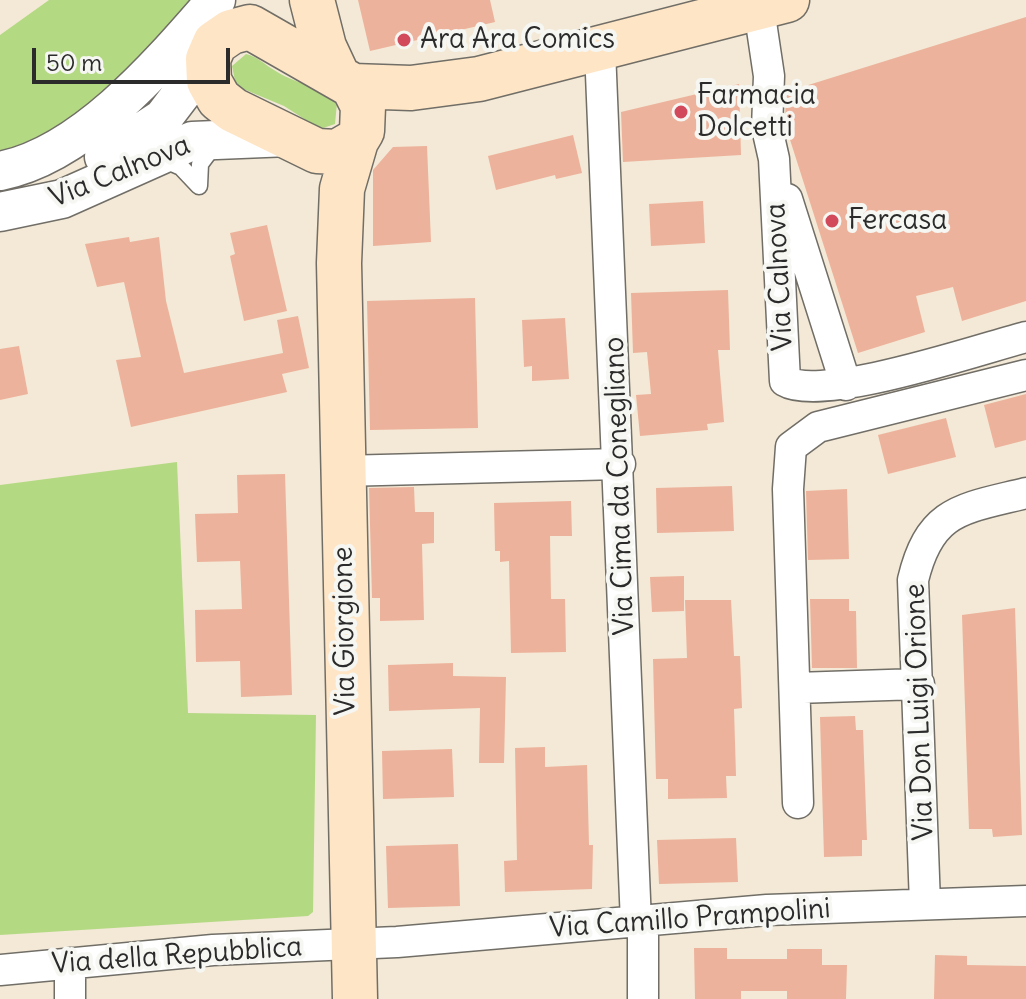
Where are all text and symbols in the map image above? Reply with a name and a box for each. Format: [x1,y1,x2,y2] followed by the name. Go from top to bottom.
[420,23,615,57] place label: Ara Ara Comics
[395,31,413,49] marker: Ara Ara Comics
[36,32,234,82] scale bar
[46,47,102,77] text: 50 m
[697,79,816,145] place label: Farmacia Dolcetti
[672,103,690,121] marker: Farmacia Dolcetti
[45,129,195,215] street label: Via Calnova
[759,202,801,352] street label: Via Calnova
[848,204,947,238] place label: Fercasa
[823,212,841,230] marker: Fercasa
[598,336,642,636] street label: Via Cima da Conegliano
[327,546,363,716] street label: Via Giorgione
[899,583,941,841] street label: Via Don Luigi Orione
[548,892,832,946] street label: Via Camillo Prampolini
[51,930,303,982] street label: Via della Repubblica

